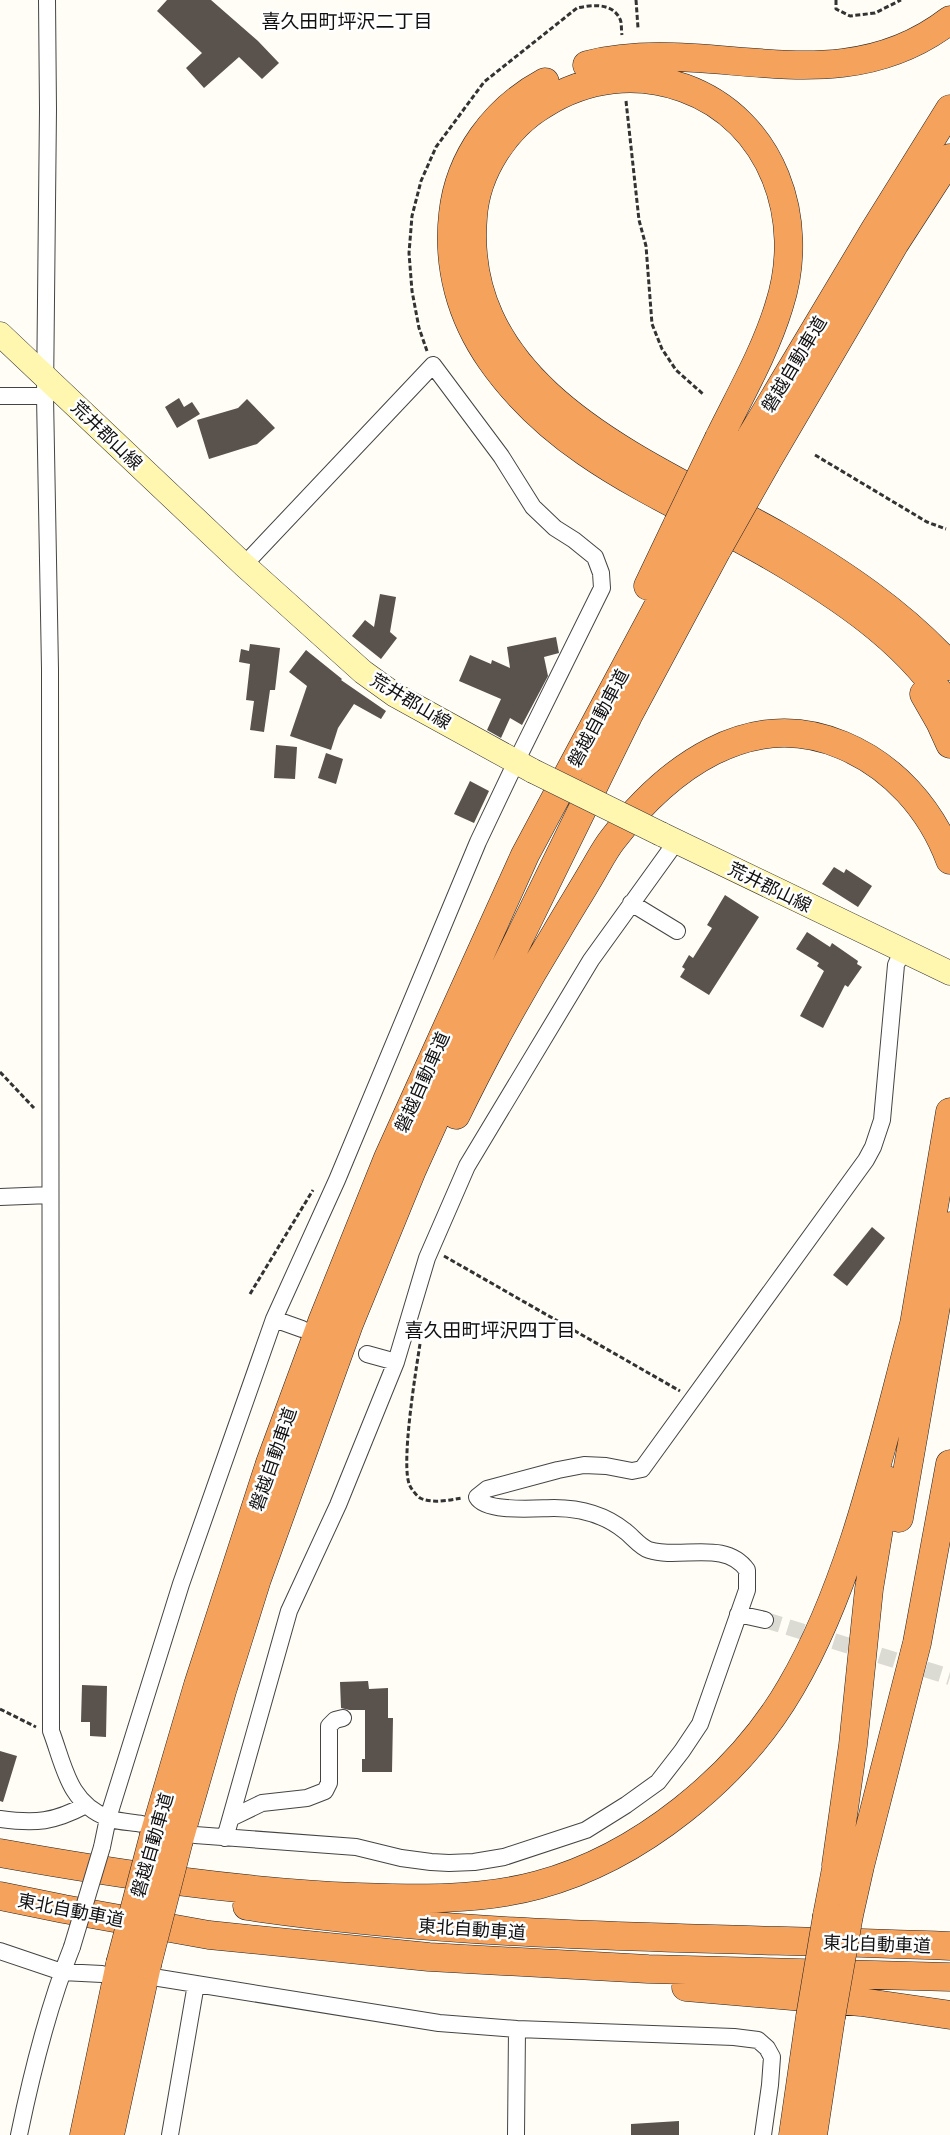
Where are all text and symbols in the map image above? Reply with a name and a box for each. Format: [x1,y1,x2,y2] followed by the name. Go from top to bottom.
[261,9,433,33] district label: 喜久田町坪沢二丁目
[756,312,832,416] street label: 磐越自動車道
[67,395,147,475] street label: 荒井郡山線
[562,665,634,771] street label: 磐越自動車道
[367,668,455,734] street label: 荒井郡山線
[725,857,815,917] street label: 荒井郡山線
[390,1028,454,1136] street label: 磐越自動車道
[404,1318,576,1342] district label: 喜久田町坪沢四丁目
[245,1404,301,1514] street label: 磐越自動車道
[126,1790,178,1900] street label: 磐越自動車道
[16,1888,126,1932] street label: 東北自動車道
[417,1914,527,1944] street label: 東北自動車道
[823,1931,931,1957] street label: 東北自動車道

